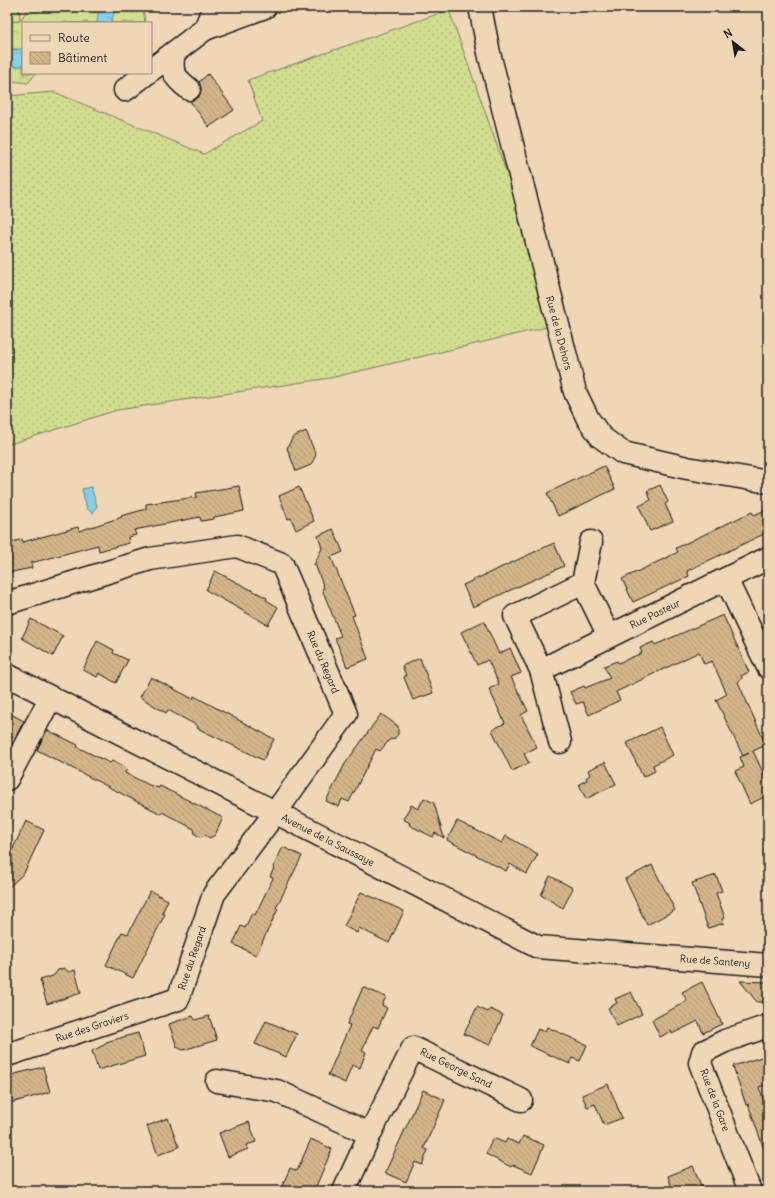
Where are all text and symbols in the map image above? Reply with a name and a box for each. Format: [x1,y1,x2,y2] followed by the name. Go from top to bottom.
[22,22,152,74] legend
[713,22,753,62] north arrow
[721,25,735,41] text: N
[58,30,90,45] text: Route
[58,50,107,65] text: Bâtiment
[543,294,575,372] street label: Rue de la Dehors
[628,596,682,632] street label: Rue Pasteur
[304,629,342,695] street label: Rue du Regard
[279,811,377,869] street label: Avenue de la Saussaye
[175,924,209,992] street label: Rue du Regard
[679,952,751,970] street label: Rue de Santeny
[54,1009,131,1045] street label: Rue des Graviers
[418,1045,494,1091] street label: Rue George Sand
[697,1067,733,1133] street label: Rue de la Gare

